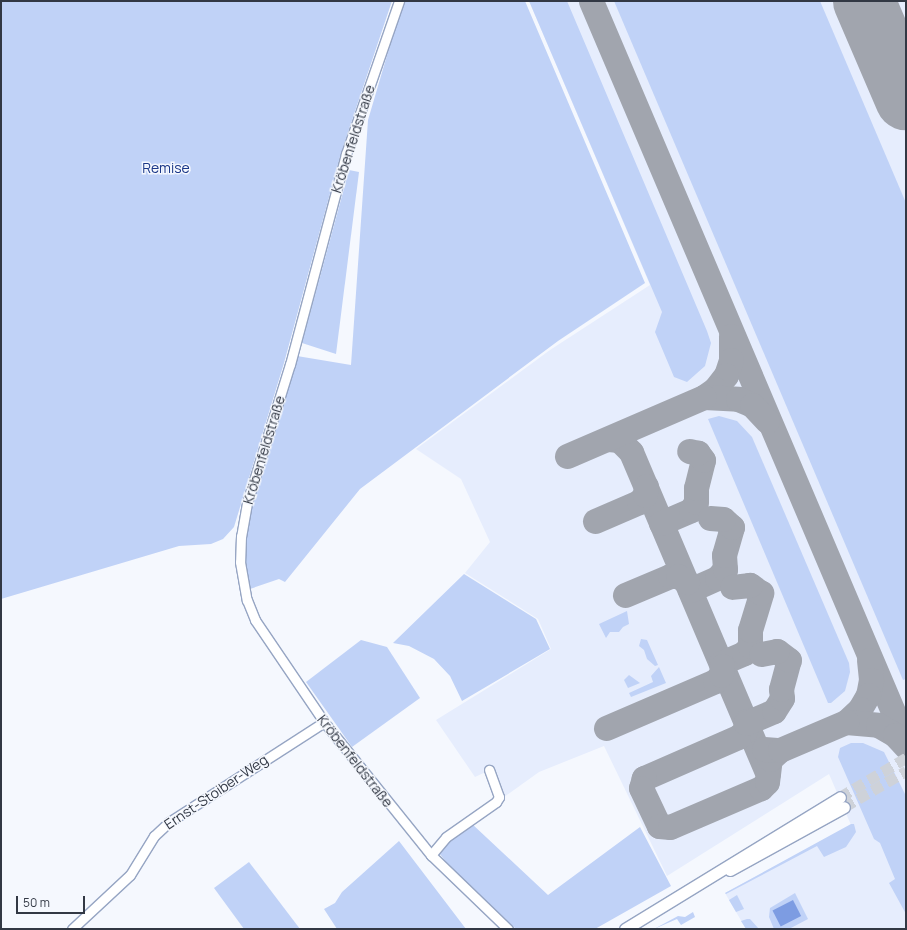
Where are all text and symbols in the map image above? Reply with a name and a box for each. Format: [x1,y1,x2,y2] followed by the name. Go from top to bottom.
[328,83,378,195] street label: Kröbenfeldstraße
[142,160,190,176] park label: Remise
[240,394,288,506] street label: Kröbenfeldstraße
[314,711,396,811] street label: Kröbenfeldstraße
[161,751,271,833] street label: Ernst-Stoiber-Weg
[18,888,87,914] scale bar
[23,894,50,911] text: 50 m

